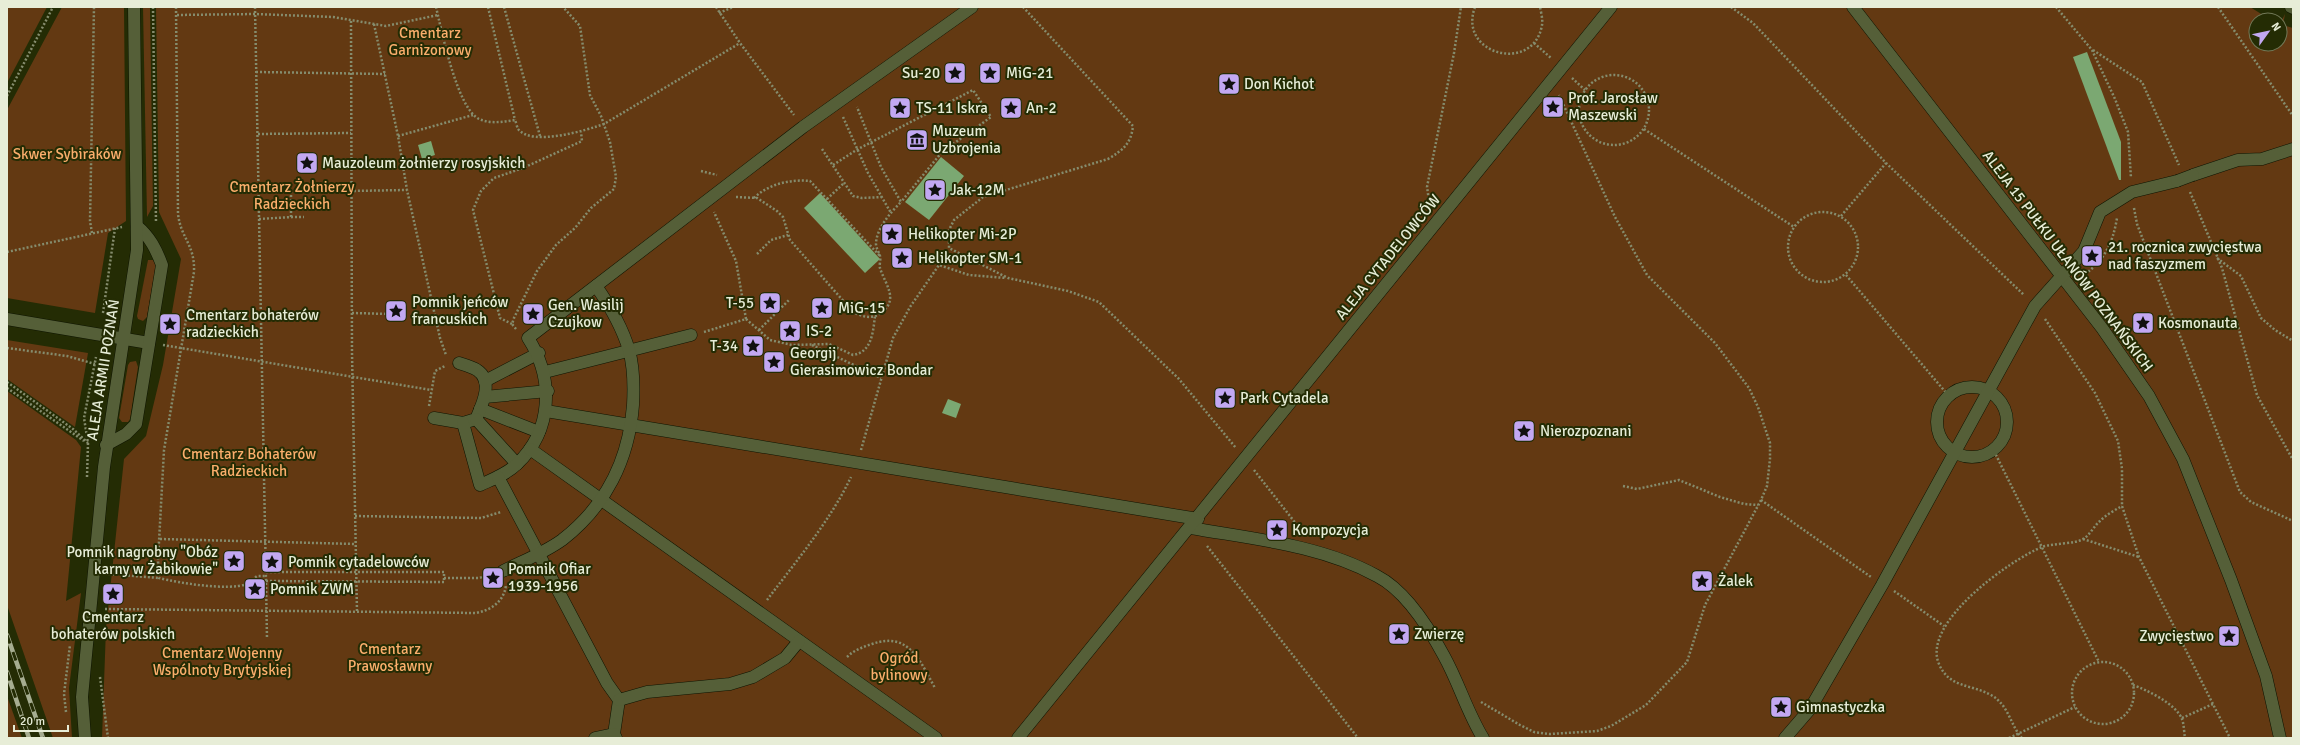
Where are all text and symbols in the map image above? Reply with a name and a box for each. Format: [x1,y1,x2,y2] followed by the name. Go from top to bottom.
[2248,12,2288,52] north arrow
[2268,20,2284,34] text: N
[389,24,471,59] park label: Cmentarz Garnizonowy
[942,60,968,86] place icon: Su-20
[977,60,1003,86] place icon: MiG-21
[902,64,940,82] place label: Su-20
[1006,64,1053,82] place label: MiG-21
[1216,71,1242,97] place icon: Don Kichot
[1244,75,1314,93] place label: Don Kichot
[1568,89,1658,124] place label: Prof. Jarosław Maszewski
[1540,94,1566,120] place icon: Prof. Jarosław Maszewski
[887,95,913,121] place icon: TS-11 Iskra
[998,95,1024,121] place icon: An-2
[916,99,988,117] place label: TS-11 Iskra
[1026,99,1057,117] place label: An-2
[932,122,1001,157] place label: Muzeum Uzbrojenia
[904,127,930,153] museum icon: Muzeum Uzbrojenia
[13,145,121,163] park label: Skwer Sybiraków
[1979,146,2158,375] street label: ALEJA 15 PUŁKU UŁANÓW POZNAŃSKICH
[294,150,320,176] place icon: Mauzoleum żołnierzy rosyjskich
[322,154,525,172] place label: Mauzoleum żołnierzy rosyjskich
[922,177,948,203] place icon: Jak-12M
[229,178,355,213] park label: Cmentarz Żołnierzy Radzieckich
[950,181,1005,199] place label: Jak-12M
[1331,190,1444,323] street label: ALEJA CYTADELOWCÓW
[879,221,905,247] place icon: Helikopter Mi-2P
[908,225,1016,243] place label: Helikopter Mi-2P
[2108,238,2262,273] place label: 21. rocznica zwycięstwa nad faszyzmem
[2079,243,2105,269] place icon: 21. rocznica zwycięstwa nad faszyzmem
[889,245,915,271] place icon: Helikopter SM-1
[918,249,1022,267] place label: Helikopter SM-1
[757,290,783,316] place icon: T-55
[412,293,508,328] place label: Pomnik jeńców francuskich
[726,294,754,312] place label: T-55
[809,295,835,321] place icon: MiG-15
[548,296,624,331] place label: Gen. Wasilij Czujkow
[82,298,123,442] street label: ALEJA ARMII POZNAŃ
[383,298,409,324] place icon: Pomnik jeńców francuskich
[838,299,885,317] place label: MiG-15
[520,301,546,327] place icon: Gen. Wasilij Czujkow
[186,306,319,341] place label: Cmentarz bohaterów radzieckich
[2130,310,2156,336] place icon: Kosmonauta
[157,311,183,337] place icon: Cmentarz bohaterów radzieckich
[2158,314,2238,332] place label: Kosmonauta
[777,318,803,344] place icon: IS-2
[806,322,832,340] place label: IS-2
[740,333,766,359] place icon: T-34
[710,337,738,355] place label: T-34
[790,344,933,379] place label: Georgij Gierasimowicz Bondar
[761,349,787,375] place icon: Georgij Gierasimowicz Bondar
[1212,385,1238,411] place icon: Park Cytadela
[1240,389,1329,407] place label: Park Cytadela
[1511,418,1537,444] place icon: Nierozpoznani
[1540,422,1632,440] place label: Nierozpoznani
[182,445,316,480] park label: Cmentarz Bohaterów Radzieckich
[1264,517,1290,543] place icon: Kompozycja
[1292,521,1369,539] place label: Kompozycja
[66,543,218,578] place label: Pomnik nagrobny "Obóz karny w Żabikowie"
[221,548,247,574] place icon: Pomnik nagrobny "Obóz karny w Żabikowie"
[259,549,285,575] place icon: Pomnik cytadelowców
[288,553,430,571] place label: Pomnik cytadelowców
[508,560,591,595] place label: Pomnik Ofiar 1939-1956
[480,565,506,591] place icon: Pomnik Ofiar 1939-1956
[1689,568,1715,594] place icon: Żalek
[1718,572,1754,590] place label: Żalek
[242,576,268,602] place icon: Pomnik ZWM
[270,580,354,598] place label: Pomnik ZWM
[100,581,126,607] place icon: Cmentarz bohaterów polskich
[51,608,175,643] place label: Cmentarz bohaterów polskich
[1386,621,1412,647] place icon: Zwierzę
[2216,623,2242,649] place icon: Zwycięstwo
[1414,625,1464,643] place label: Zwierzę
[2139,627,2214,645] place label: Zwycięstwo
[348,640,432,675] park label: Cmentarz Prawosławny
[153,644,291,679] park label: Cmentarz Wojenny Wspólnoty Brytyjskiej
[870,649,928,684] park label: Ogród bylinowy
[1768,694,1794,720] place icon: Gimnastyczka
[1796,698,1885,716] place label: Gimnastyczka
[14,707,68,733] scale bar
[20,714,45,729] text: 20 m

